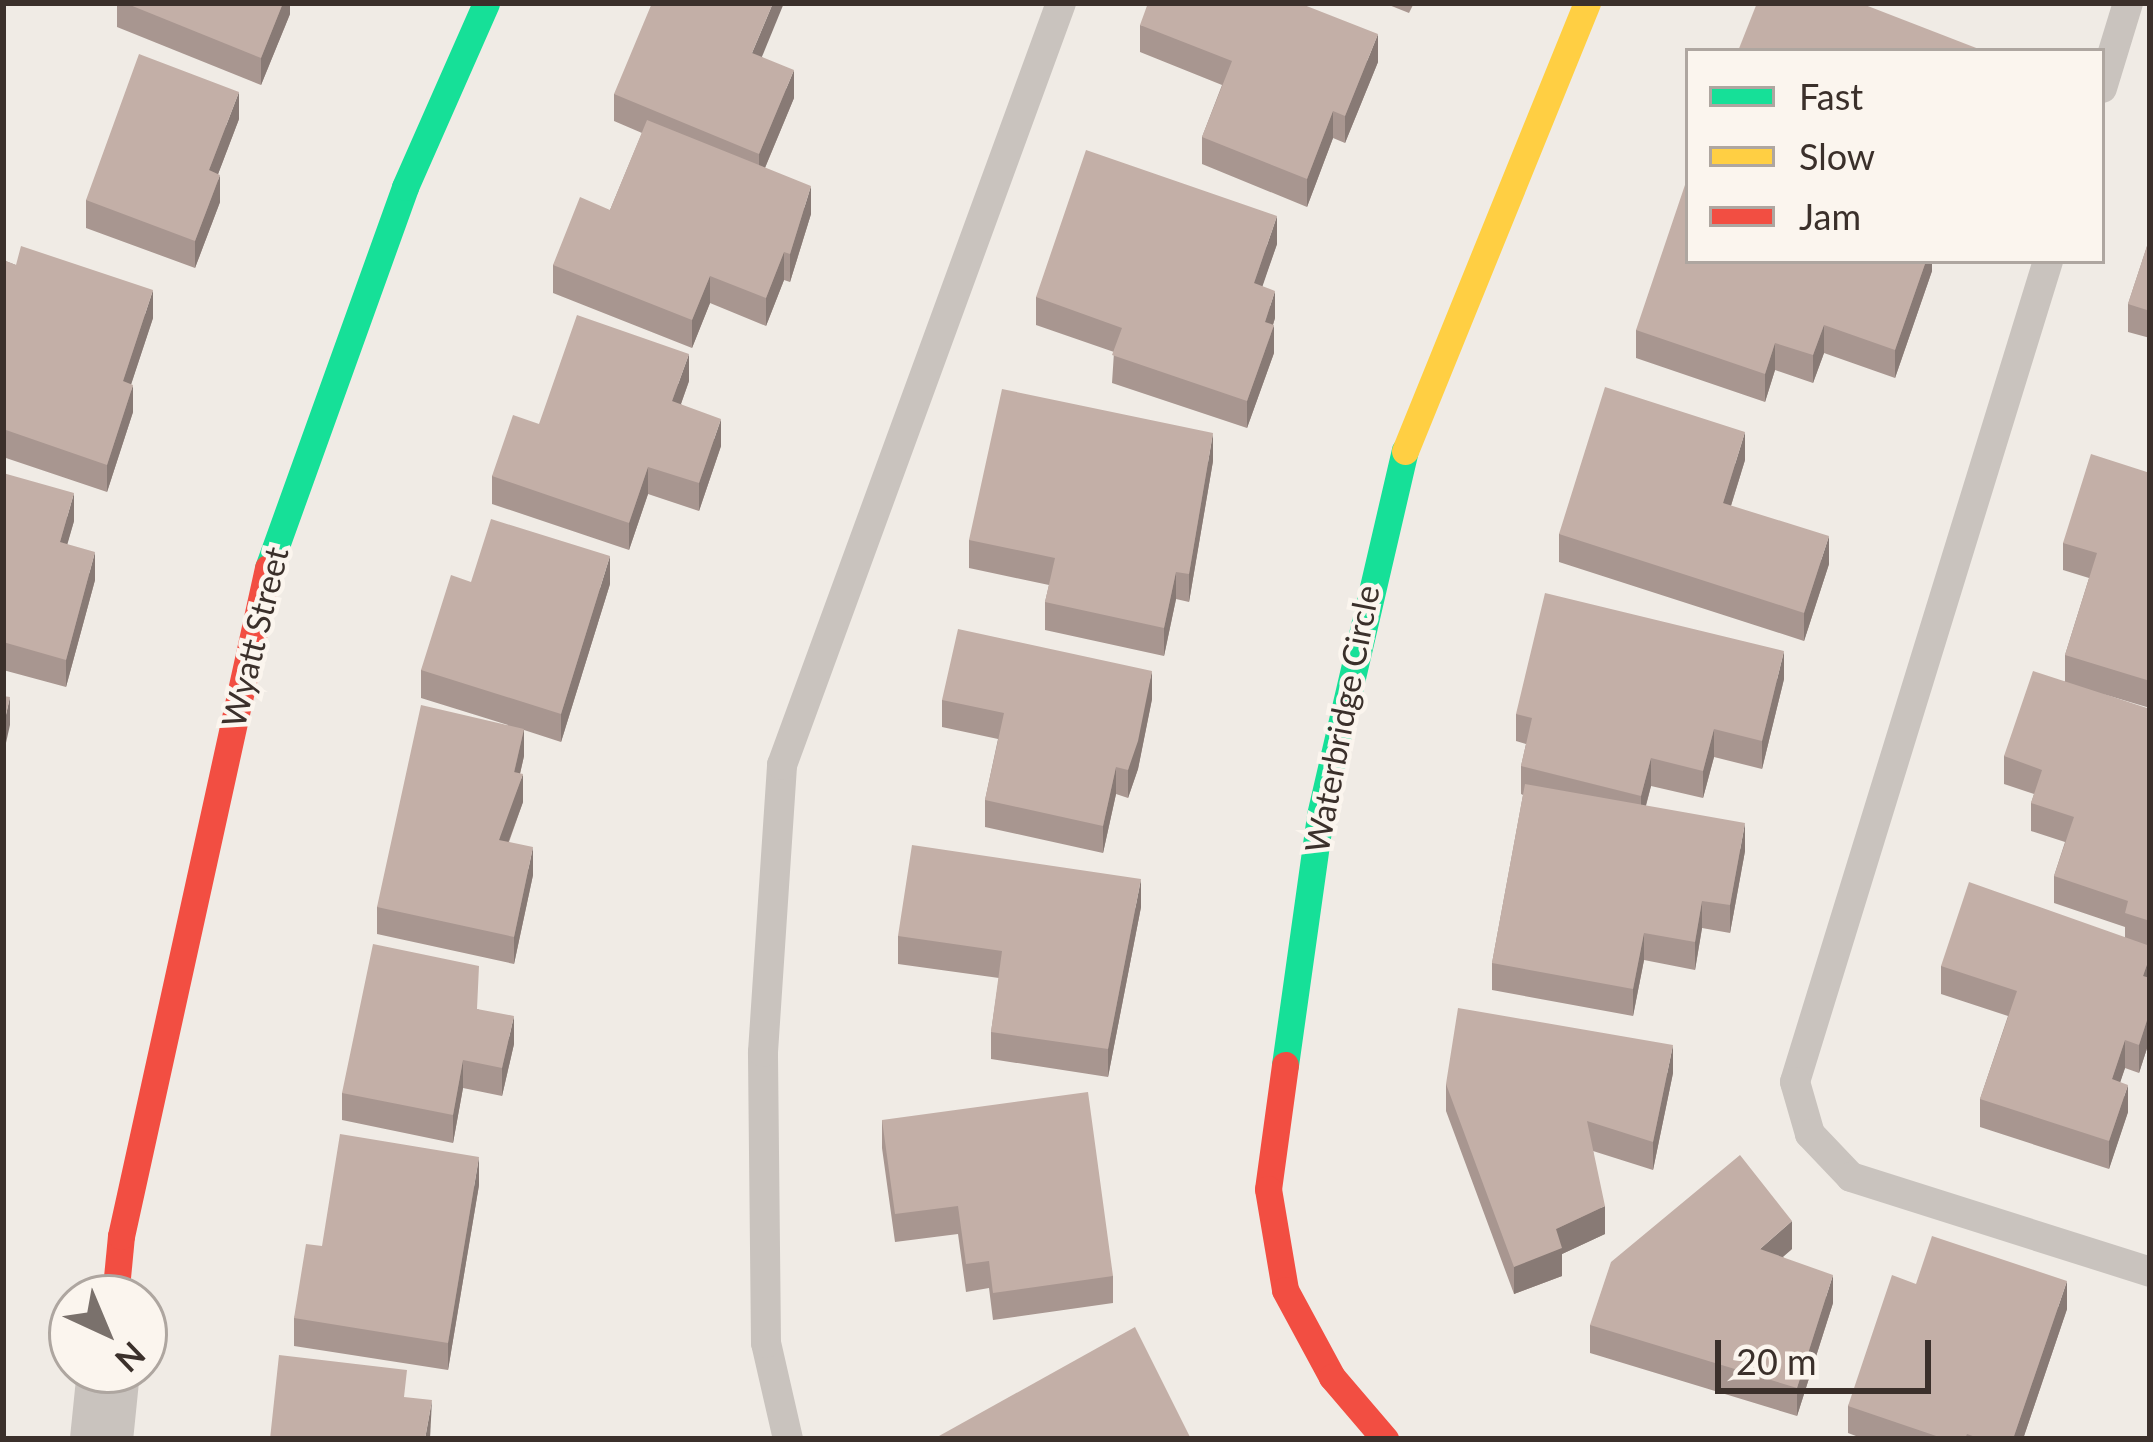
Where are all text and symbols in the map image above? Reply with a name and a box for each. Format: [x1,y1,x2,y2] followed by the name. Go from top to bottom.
[1685,48,2105,264] legend
[1799,74,1863,118] text: Fast
[1799,134,1875,178] text: Slow
[1799,194,1861,238] text: Jam
[213,543,297,731] street label: Wyatt Street
[1297,582,1387,856] street label: Waterbridge Circle
[48,1274,168,1394] north arrow
[1721,1316,1937,1390] scale bar
[108,1335,154,1381] text: N
[1736,1339,1817,1383] text: 20 m

